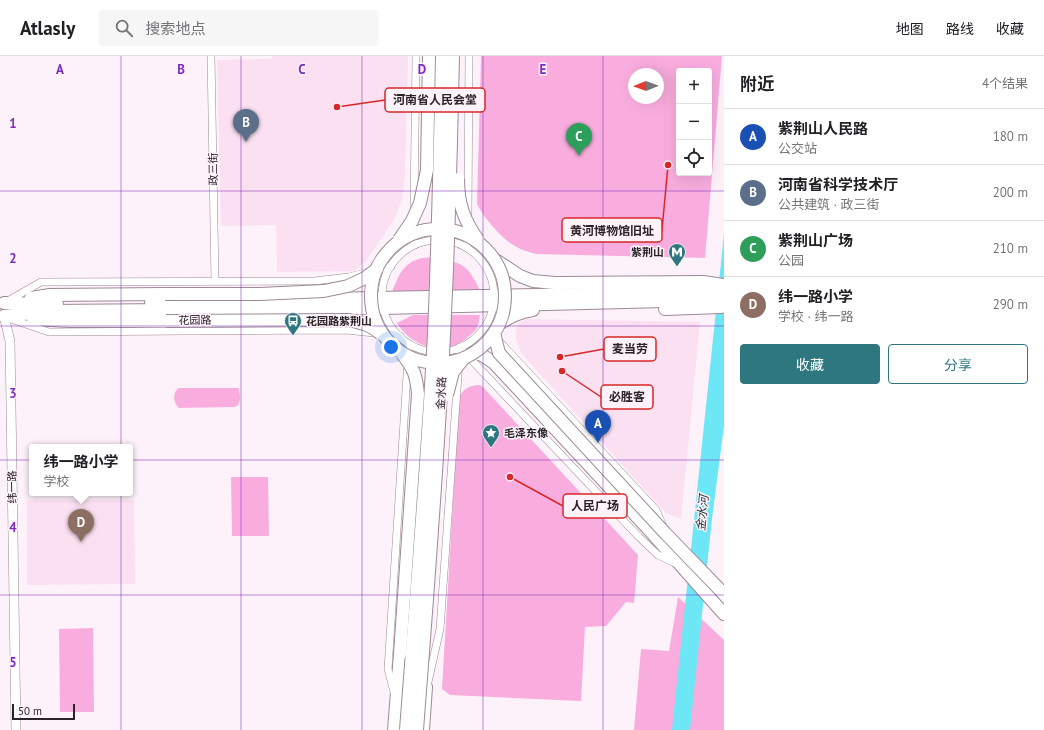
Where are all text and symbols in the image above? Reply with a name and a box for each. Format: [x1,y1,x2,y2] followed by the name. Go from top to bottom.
[99,10,379,46] search box
[20,16,75,40] text: Atlasly
[113,17,135,39] icon: search
[145,19,205,38] text: 搜索地点
[896,20,924,38] text: 地图
[946,20,974,38] text: 路线
[996,20,1024,38] text: 收藏
[56,61,64,78] text: A
[177,61,185,78] text: B
[298,61,306,78] text: C
[418,61,426,78] text: D
[540,61,547,78] text: E
[628,68,664,104] north arrow
[676,68,712,176] map controls
[676,68,712,104] button: +
[740,73,774,95] text: 附近
[982,75,1028,92] text: 4个结果
[385,88,485,112] callout: 河南省人民会堂
[393,92,477,107] text: 河南省人民会堂
[676,104,712,140] button: −
[233,109,259,142] pin: B
[9,115,17,132] text: 1
[778,119,868,138] text: 紫荆山人民路
[566,123,592,156] pin: C
[749,128,757,145] text: A
[993,128,1028,145] text: 180 m
[676,140,712,176] button: locate
[778,140,817,157] text: 公交站
[206,152,220,186] street label: 政三街
[778,175,898,194] text: 河南省科学技术厅
[749,184,757,201] text: B
[993,184,1028,201] text: 200 m
[778,196,879,213] text: 公共建筑 · 政三街
[562,218,662,242] callout: 黄河博物馆旧址
[570,223,654,238] text: 黄河博物馆旧址
[778,231,853,250] text: 紫荆山广场
[749,240,757,257] text: C
[993,240,1028,257] text: 210 m
[667,242,687,267] metro station icon: 紫荆山
[631,245,664,259] place label: 紫荆山
[9,250,17,267] text: 2
[778,252,804,269] text: 公园
[778,287,853,306] text: 纬一路小学
[749,296,757,313] text: D
[993,296,1028,313] text: 290 m
[778,308,853,325] text: 学校 · 纬一路
[283,311,303,336] bus stop icon: 花园路紫荆山
[178,313,212,327] street label: 花园路
[306,314,372,328] place label: 花园路紫荆山
[381,337,401,357] your location
[604,337,656,361] callout: 麦当劳
[612,341,648,356] text: 麦当劳
[740,344,880,384] button: 收藏
[888,344,1028,384] button: 分享
[433,376,449,410] street label: 金水路
[9,385,17,402] text: 3
[601,385,653,409] callout: 必胜客
[609,389,645,404] text: 必胜客
[585,410,611,443] pin: A
[481,423,501,448] place icon: 毛泽东像
[504,426,548,440] place label: 毛泽东像
[29,444,133,496] popup
[43,452,119,471] text: 纬一路小学
[5,470,19,504] street label: 纬一路
[43,473,70,490] text: 学校
[693,492,712,532] water label: 金水河
[563,494,627,518] callout: 人民广场
[571,498,619,513] text: 人民广场
[68,509,94,542] pin: D
[9,519,17,536] text: 4
[9,654,17,671] text: 5
[12,702,75,721] scale bar
[18,704,42,718] text: 50 m

